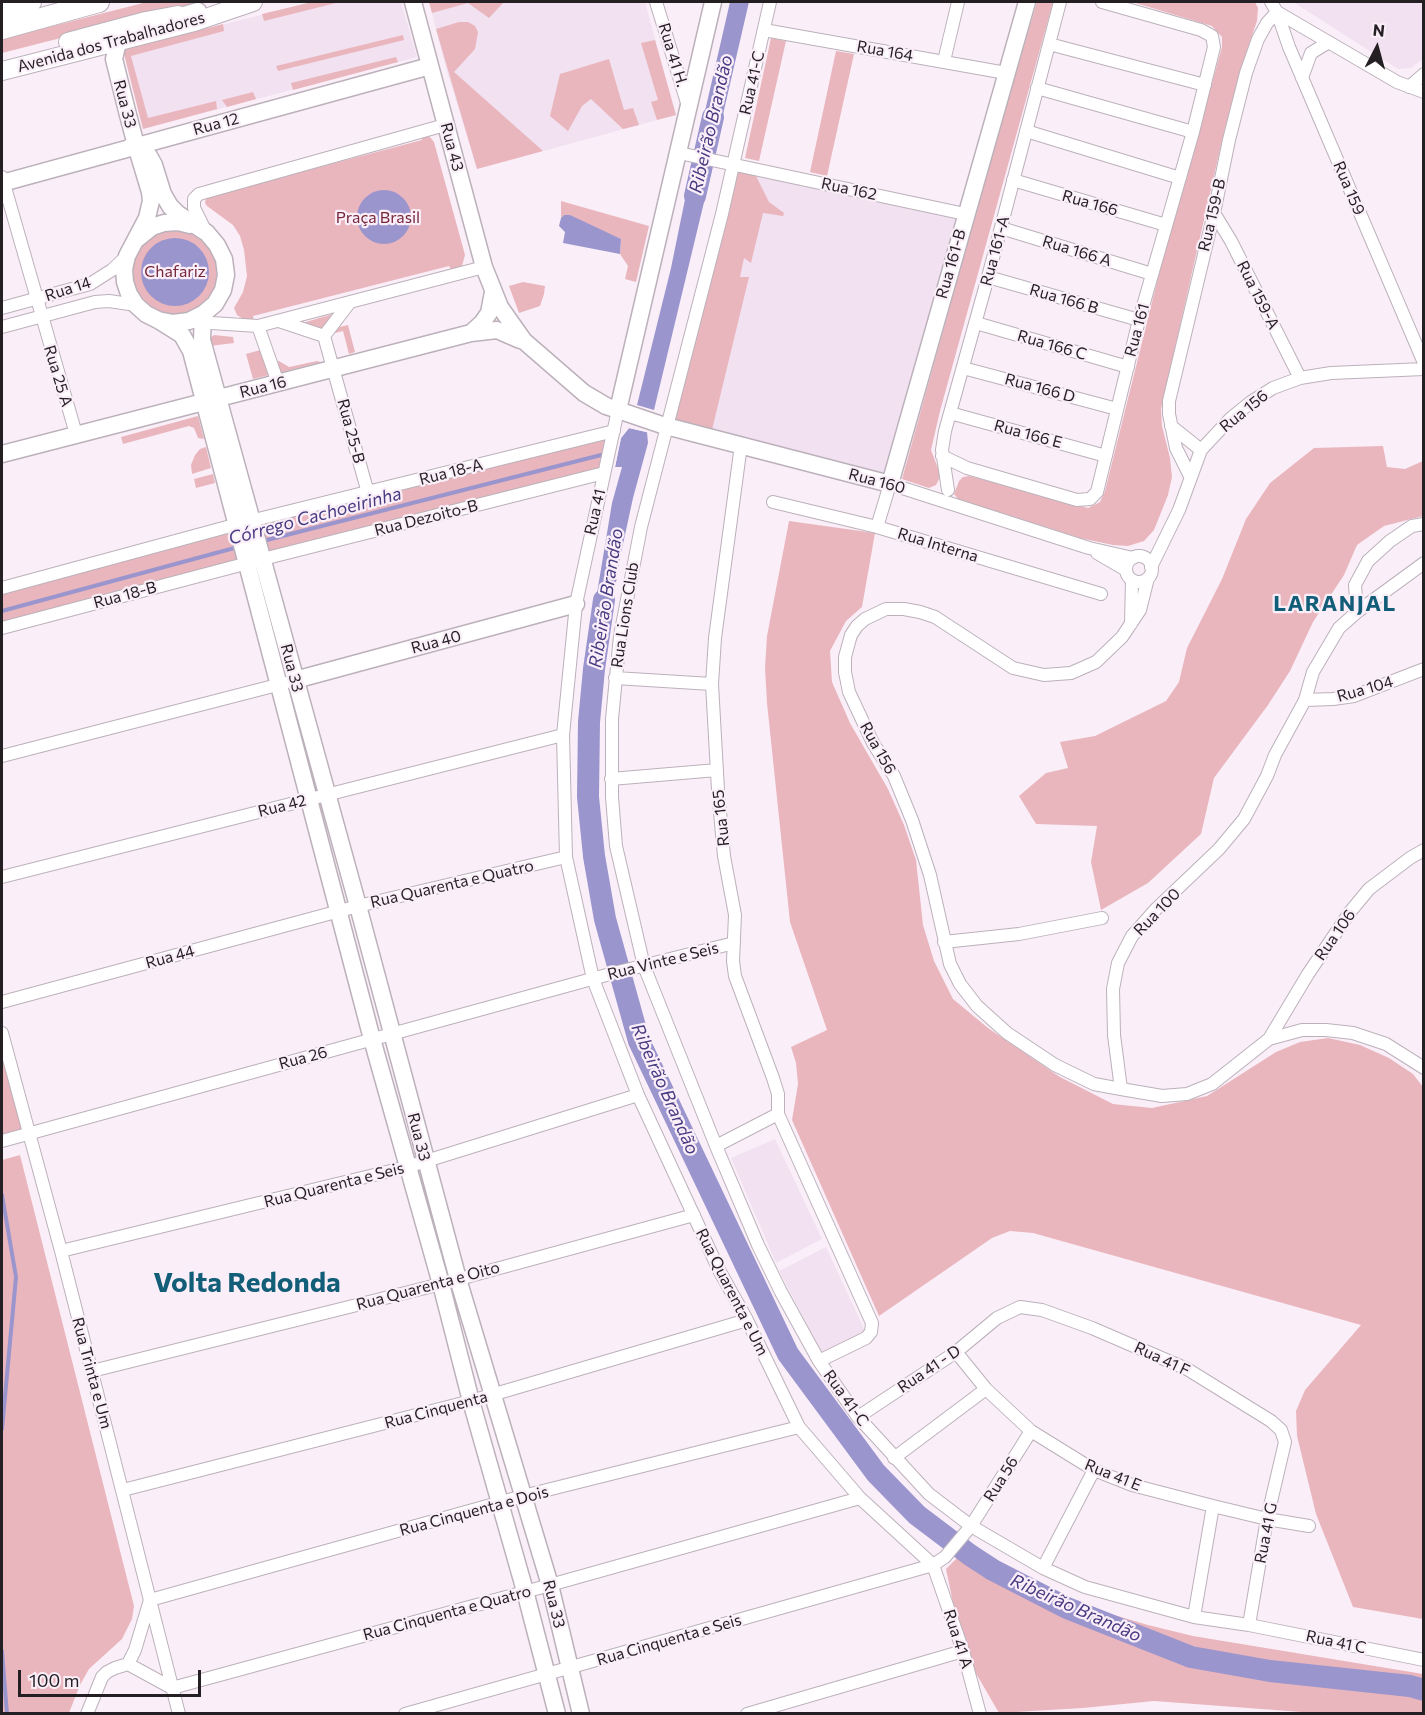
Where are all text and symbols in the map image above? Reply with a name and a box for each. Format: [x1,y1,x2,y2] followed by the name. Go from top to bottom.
[15,8,207,76] street label: Avenida dos Trabalhadores
[1347,18,1407,78] north arrow
[1372,20,1386,40] text: N
[654,21,692,89] street label: Rua 41 H.
[855,37,915,65] street label: Rua 164
[735,49,769,117] street label: Rua 41-C
[685,53,737,195] water label: Ribeirão Brandão
[109,78,141,130] street label: Rua 33
[191,109,241,139] street label: Rua 12
[436,120,468,174] street label: Rua 43
[1329,158,1369,218] street label: Rua 159
[819,174,879,204] street label: Rua 162
[1194,177,1230,253] street label: Rua 159-B
[1060,186,1120,220] street label: Rua 166
[336,208,420,228] park label: Praça Brasil
[976,214,1014,288] street label: Rua 161-A
[932,227,970,301] street label: Rua 161-B
[1040,231,1114,271] street label: Rua 166 A
[1233,258,1283,332] street label: Rua 159-A
[144,262,206,282] park label: Chafariz
[42,273,94,305] street label: Rua 14
[1027,280,1101,318] street label: Rua 166 B
[1121,301,1153,359] street label: Rua 161
[1015,326,1089,364] street label: Rua 166 C
[40,343,76,409] street label: Rua 25 A
[1003,369,1077,407] street label: Rua 166 D
[238,372,288,402] street label: Rua 16
[1216,386,1272,436] street label: Rua 156
[333,397,369,465] street label: Rua 25-B
[992,416,1064,452] street label: Rua 166 E
[417,455,485,489] street label: Rua 18-A
[847,464,907,498] street label: Rua 160
[226,483,404,549] water label: Córrego Cachoeirinha
[580,487,610,537] street label: Rua 41
[372,496,480,540] street label: Rua Dezoito-B
[895,524,981,566] street label: Rua Interna
[584,527,628,669] water label: Ribeirão Brandão
[607,561,643,669] street label: Rua Lions Club
[91,577,159,613] street label: Rua 18-B
[1273,591,1397,617] district label: LARANJAL
[409,626,463,658] street label: Rua 40
[276,642,308,694] street label: Rua 33
[1335,672,1395,706] street label: Rua 104
[856,719,900,777] street label: Rua 156
[708,789,734,847] street label: Rua 165
[256,791,308,821] street label: Rua 42
[368,856,536,912] street label: Rua Quarenta e Quatro
[1130,884,1184,940] street label: Rua 100
[1311,906,1359,964] street label: Rua 106
[605,938,721,984] street label: Rua Vinte e Seis
[143,941,197,973] street label: Rua 44
[626,1020,704,1158] water label: Ribeirão Brandão
[277,1042,329,1074] street label: Rua 26
[403,1111,435,1163] street label: Rua 33
[262,1158,406,1212] street label: Rua Quarenta e Seis
[692,1225,772,1359] street label: Rua Quarenta e Um
[354,1258,502,1314] street label: Rua Quarenta e Oito
[153,1266,341,1300] district label: Volta Redonda
[68,1315,116,1431] street label: Rua Trinta e Um
[1131,1338,1193,1380] street label: Rua 41 F
[894,1341,964,1397] street label: Rua 41 - D
[819,1366,873,1430] street label: Rua 41-C
[382,1387,490,1433] street label: Rua Cinquenta
[980,1453,1022,1505] street label: Rua 56
[1082,1455,1144,1495] street label: Rua 41 E
[397,1482,551,1540] street label: Rua Cinquenta e Dois
[1251,1501,1281,1565] street label: Rua 41 G
[1007,1569,1145,1647] water label: Ribeirão Brandão
[539,1578,569,1630] street label: Rua 33
[361,1581,533,1645] street label: Rua Cinquenta e Quatro
[939,1607,977,1671] street label: Rua 41 A
[594,1610,744,1670] street label: Rua Cinquenta e Seis
[1304,1626,1368,1658] street label: Rua 41 C
[21,1658,204,1696] scale bar
[29,1669,79,1691] text: 100 m

